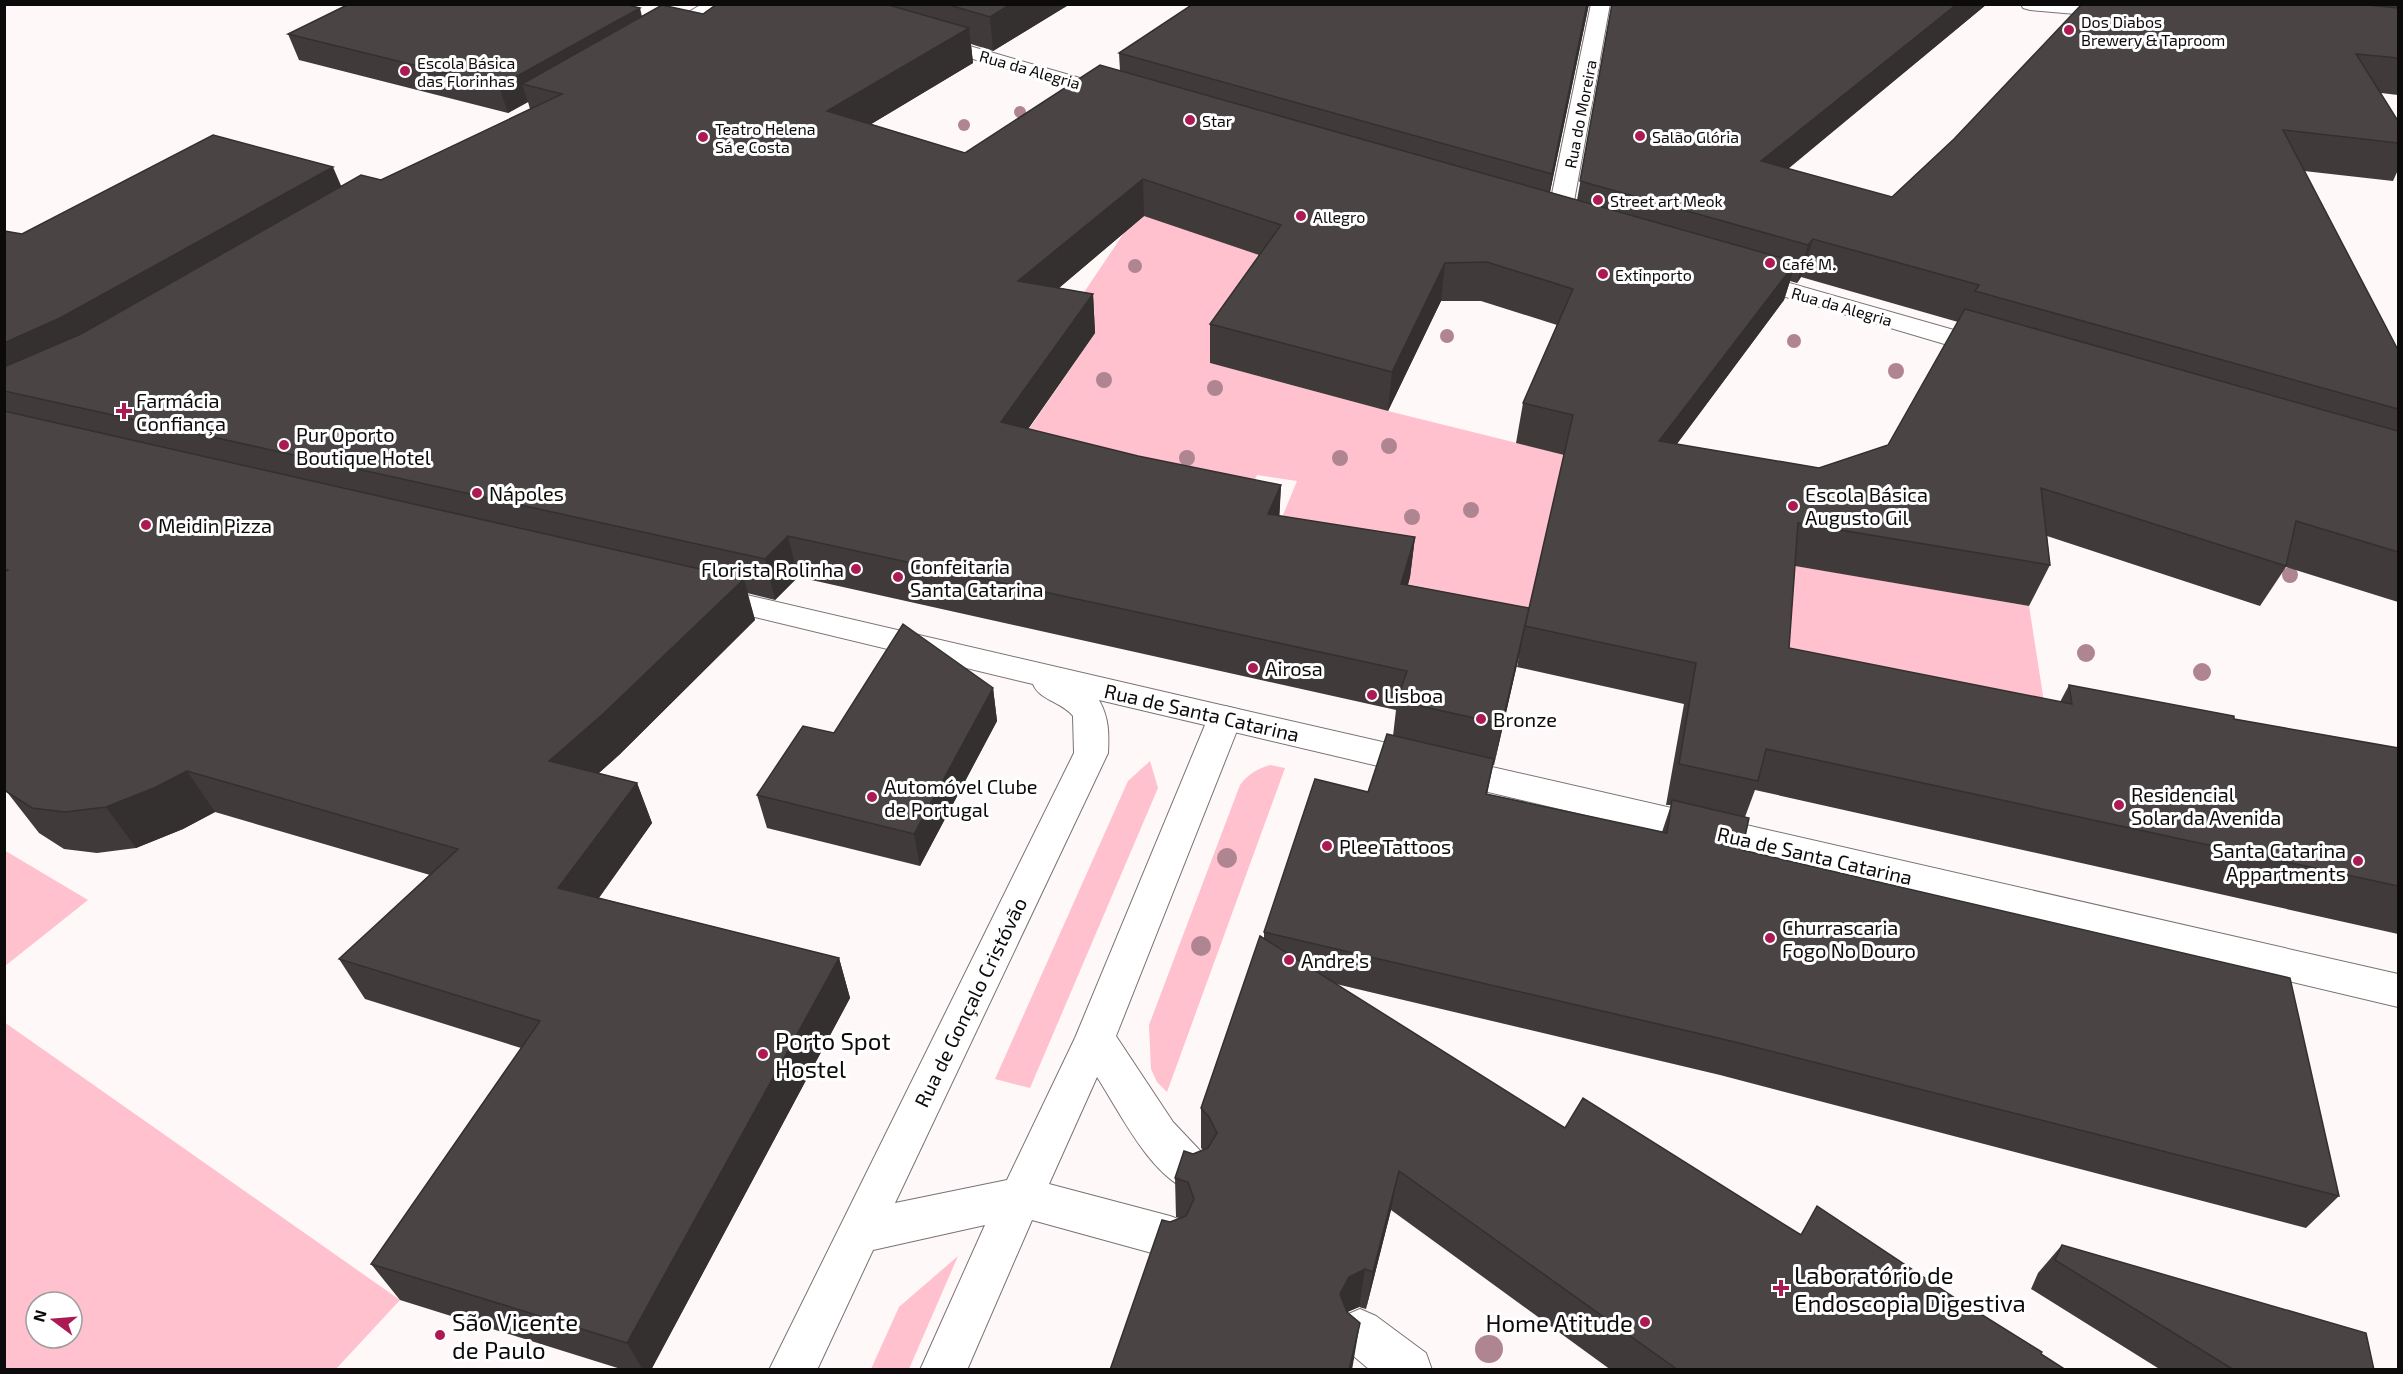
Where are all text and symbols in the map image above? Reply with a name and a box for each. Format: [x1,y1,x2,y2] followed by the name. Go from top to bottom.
[2081,12,2225,49] place label: Dos Diabos Brewery & Taproom
[2062,23,2076,37] marker: Dos Diabos Brewery & Taproom
[977,46,1083,92] street label: Rua da Alegria
[417,53,515,90] place label: Escola Básica das Florinhas
[1560,58,1600,170] street label: Rua do Moreira
[398,64,412,78] marker: Escola Básica das Florinhas
[1202,111,1233,130] place label: Star
[1183,113,1197,127] marker: Star
[715,119,816,156] place label: Teatro Helena Sá e Costa
[1652,127,1739,146] place label: Salão Glória
[1633,129,1647,143] marker: Salão Glória
[696,130,710,144] marker: Teatro Helena Sá e Costa
[1610,191,1723,210] place label: Street art Meok
[1591,193,1605,207] marker: Street art Meok
[1313,207,1365,226] place label: Allegro
[1294,209,1308,223] marker: Allegro
[1782,254,1836,273] place label: Café M.
[1763,256,1777,270] marker: Café M.
[1615,265,1692,284] place label: Extinporto
[1596,267,1610,281] marker: Extinporto
[1789,283,1895,329] street label: Rua da Alegria
[136,388,226,436] place label: Farmácia Confiança
[117,404,131,418] marker: Farmácia Confiança
[296,422,431,469] place label: Pur Oporto Boutique Hotel
[277,438,291,452] marker: Pur Oporto Boutique Hotel
[489,481,564,505] place label: Nápoles
[1805,482,1928,529] place label: Escola Básica Augusto Gil
[470,486,484,500] marker: Nápoles
[1786,499,1800,513] marker: Escola Básica Augusto Gil
[158,513,272,537] place label: Meidin Pizza
[139,518,153,532] marker: Meidin Pizza
[910,554,1043,601] place label: Confeitaria Santa Catarina
[701,557,844,581] place label: Florista Rolinha
[849,562,863,576] marker: Florista Rolinha
[891,570,905,584] marker: Confeitaria Santa Catarina
[1265,656,1323,680] place label: Airosa
[1246,661,1260,675] marker: Airosa
[1102,678,1302,746] street label: Rua de Santa Catarina
[1384,683,1443,707] place label: Lisboa
[1365,688,1379,702] marker: Lisboa
[1493,707,1557,731] place label: Bronze
[1474,712,1488,726] marker: Bronze
[884,774,1038,821] place label: Automóvel Clube de Portugal
[2131,782,2281,829] place label: Residencial Solar da Avenida
[865,790,879,804] marker: Automóvel Clube de Portugal
[2112,798,2126,812] marker: Residencial Solar da Avenida
[1715,821,1915,889] street label: Rua de Santa Catarina
[1339,834,1451,858] place label: Plee Tattoos
[2213,838,2346,885] place label: Santa Catarina Appartments
[1320,839,1334,853] marker: Plee Tattoos
[2351,854,2365,868] marker: Santa Catarina Appartments
[909,893,1032,1111] street label: Rua de Gonçalo Cristóvão
[1782,915,1916,962] place label: Churrascaria Fogo No Douro
[1763,931,1777,945] marker: Churrascaria Fogo No Douro
[1301,948,1369,972] place label: Andre's
[1282,953,1296,967] marker: Andre's
[775,1026,891,1083] place label: Porto Spot Hostel
[756,1047,770,1061] marker: Porto Spot Hostel
[1794,1260,2026,1317] place label: Laboratório de Endoscopia Digestiva
[1772,1279,1790,1297] marker: Laboratório de Endoscopia Digestiva
[24,1290,84,1350] north arrow
[452,1307,578,1364] place label: São Vicente de Paulo
[28,1308,50,1324] text: N
[1485,1308,1633,1337] place label: Home Atitude
[1638,1315,1652,1329] marker: Home Atitude
[433,1328,447,1342] marker: São Vicente de Paulo

